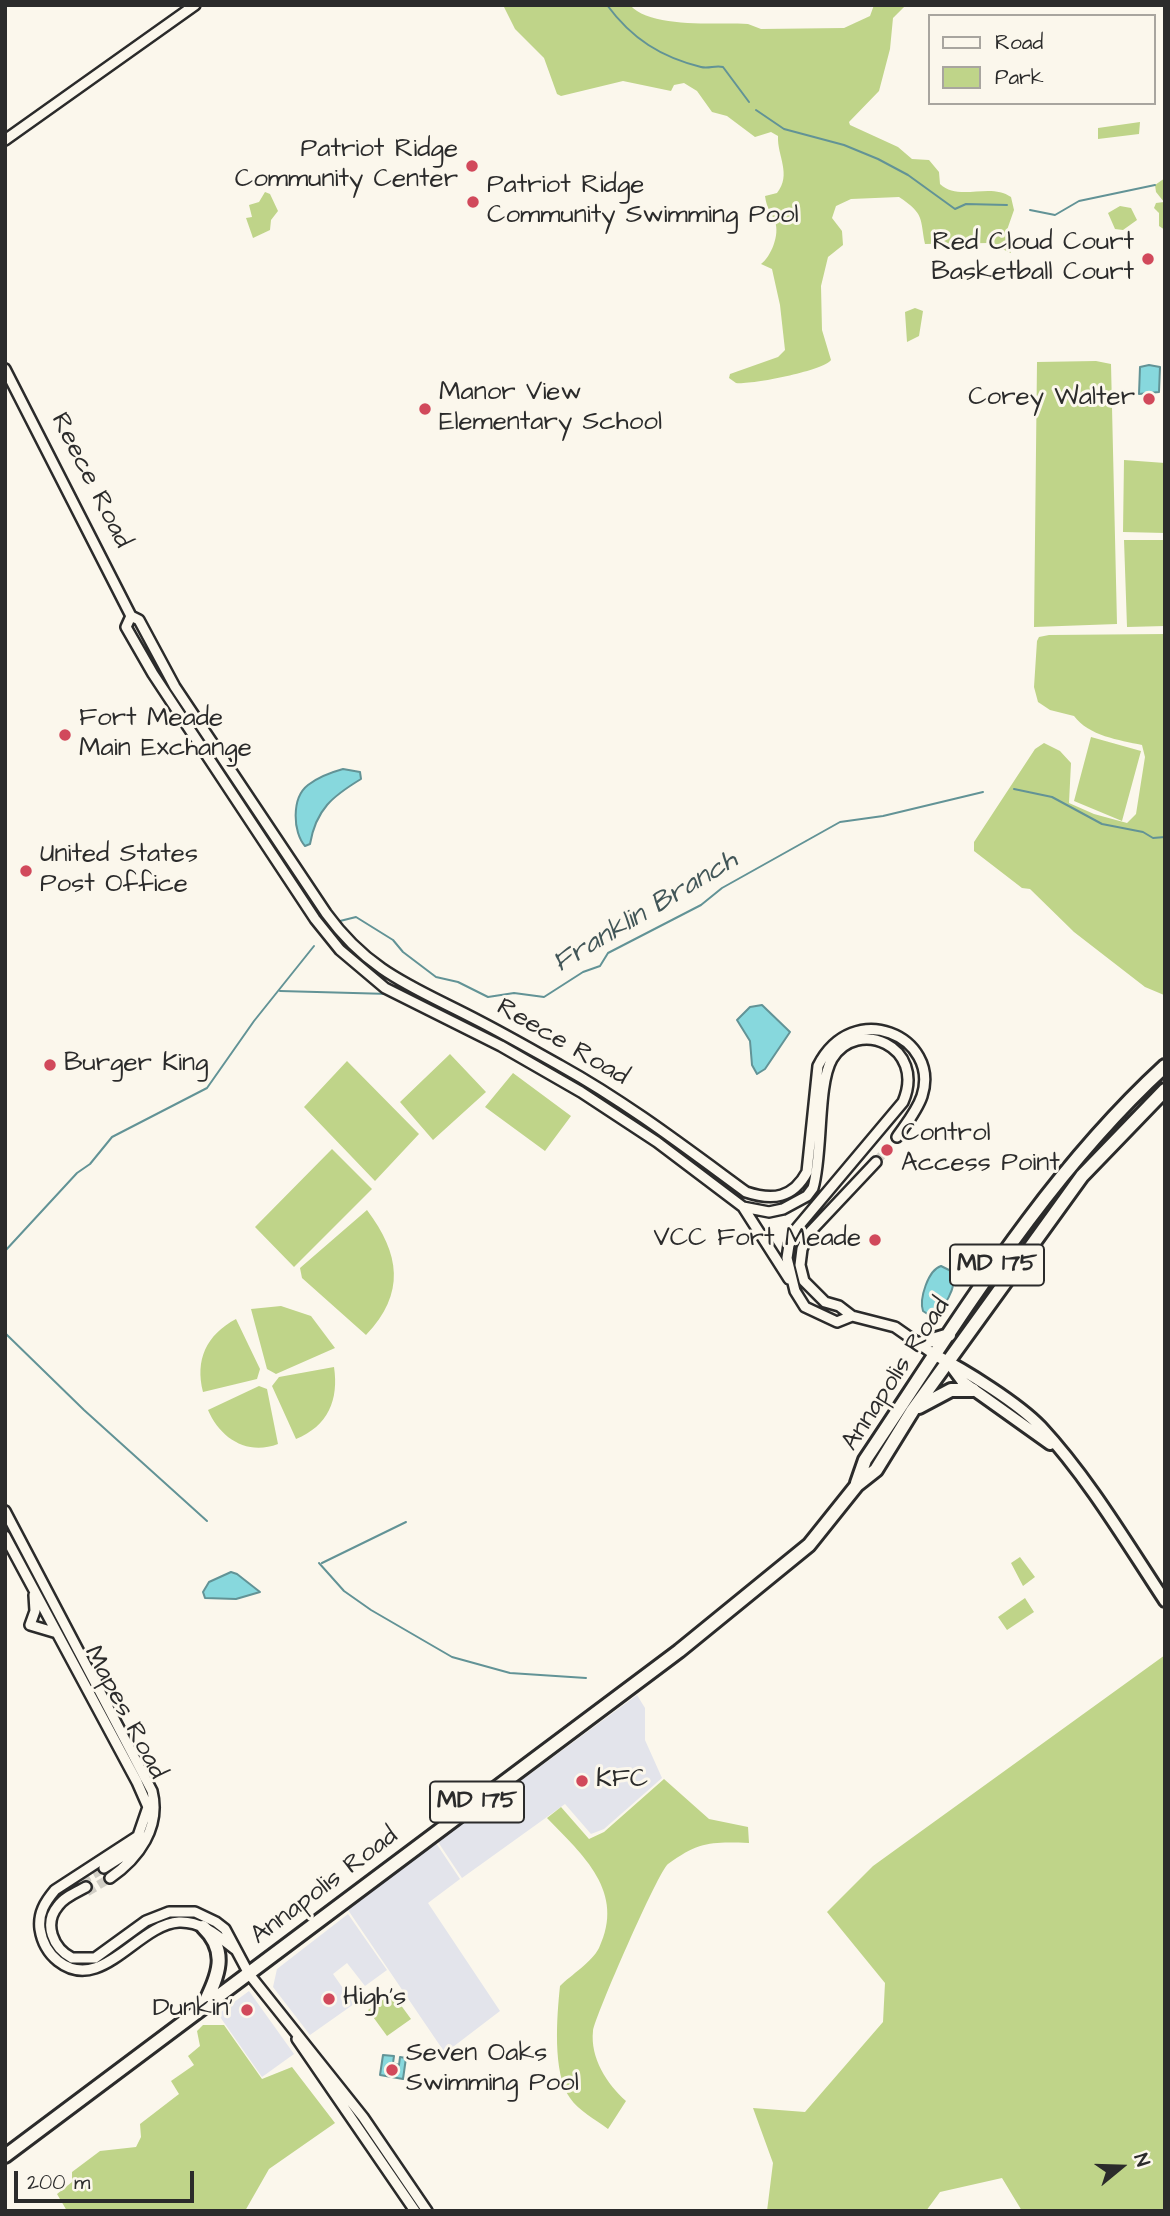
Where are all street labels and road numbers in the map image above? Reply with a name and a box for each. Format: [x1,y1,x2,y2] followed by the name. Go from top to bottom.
[43,408,137,554] street label: Reece Road
[490,993,634,1093] street label: Reece Road
[950,1245,1044,1286] road number: MD 175
[836,1293,958,1457] street label: Annapolis Road
[76,1641,172,1785] street label: Mapes Road
[430,1782,524,1823] road number: MD 175
[245,1822,405,1952] street label: Annapolis Road

